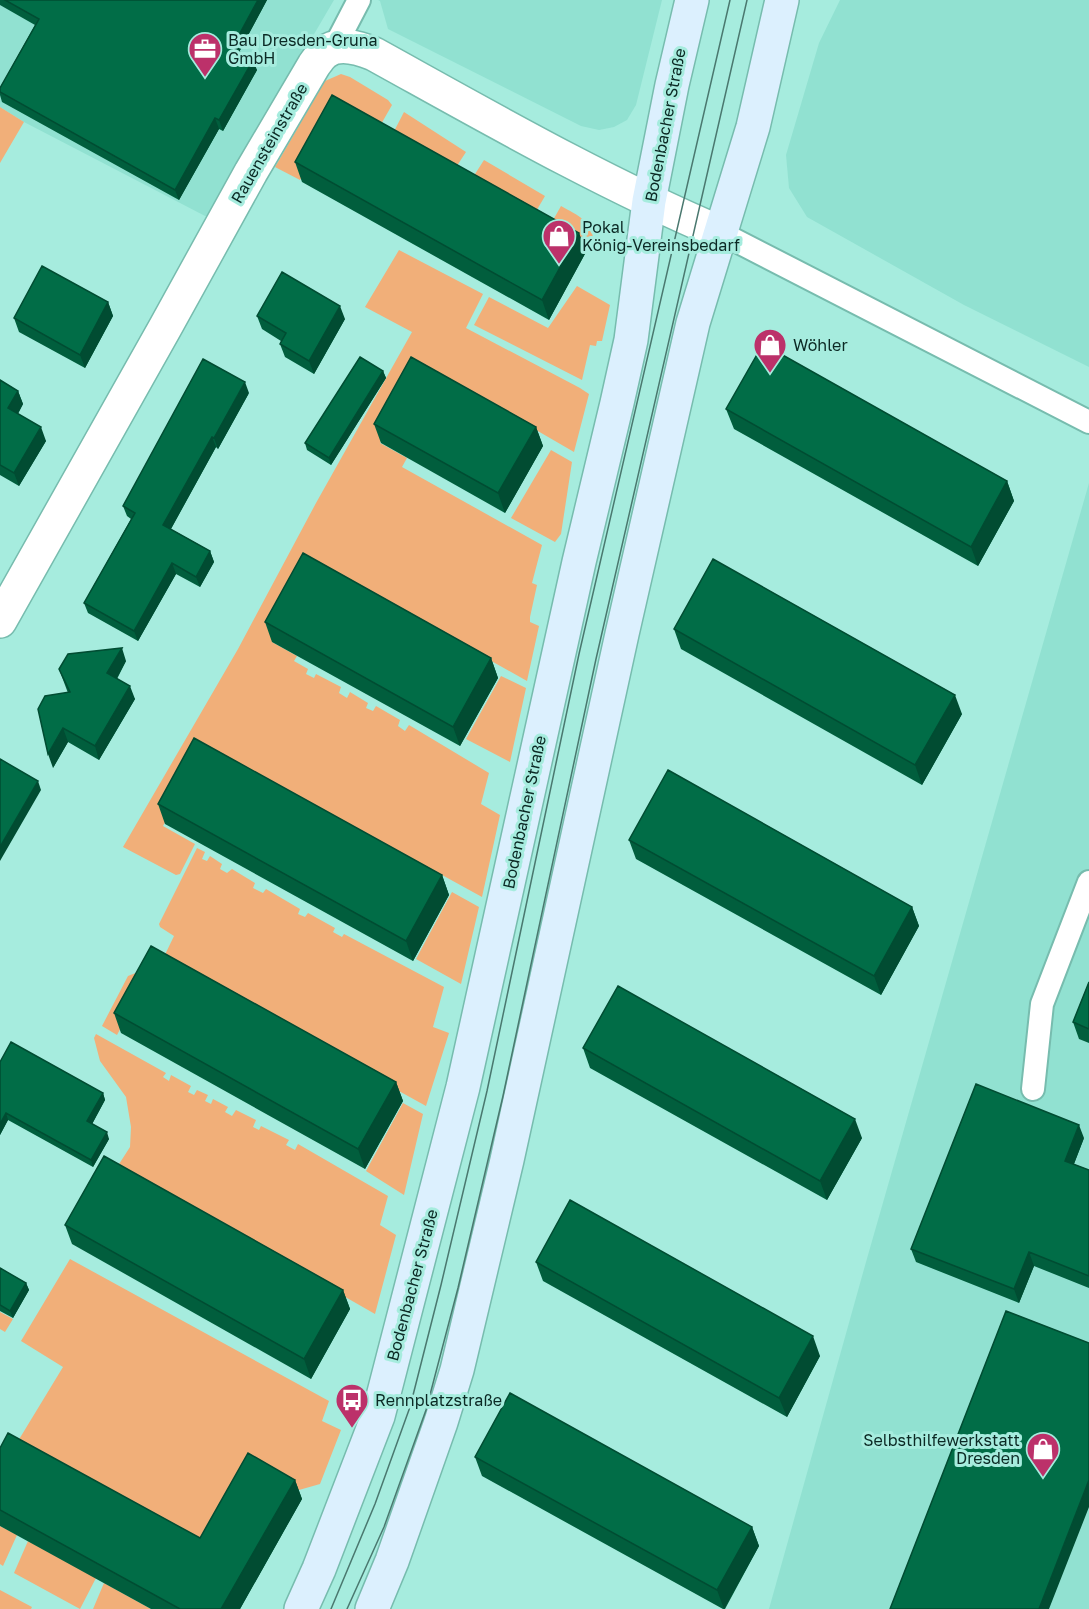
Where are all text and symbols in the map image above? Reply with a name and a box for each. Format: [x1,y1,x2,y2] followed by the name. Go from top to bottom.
[228,30,378,68] place label: Bau Dresden-Gruna GmbH
[187,31,223,78] office icon: Bau Dresden-Gruna GmbH
[640,46,690,204] street label: Bodenbacher Straße
[226,79,312,207] street label: Rauensteinstraße
[582,217,740,255] place label: Pokal König-Vereinsbedarf
[541,218,577,265] shop icon: Pokal König-Vereinsbedarf
[752,327,788,374] shop icon: Wöhler
[793,335,848,355] place label: Wöhler
[498,734,550,890] street label: Bodenbacher Straße
[382,1207,442,1363] street label: Bodenbacher Straße
[334,1382,370,1429] bus stop icon: Rennplatzstraße
[375,1390,502,1410] place label: Rennplatzstraße
[863,1430,1020,1468] place label: Selbsthilfewerkstatt Dresden
[1025,1431,1061,1478] shop icon: Selbsthilfewerkstatt Dresden

